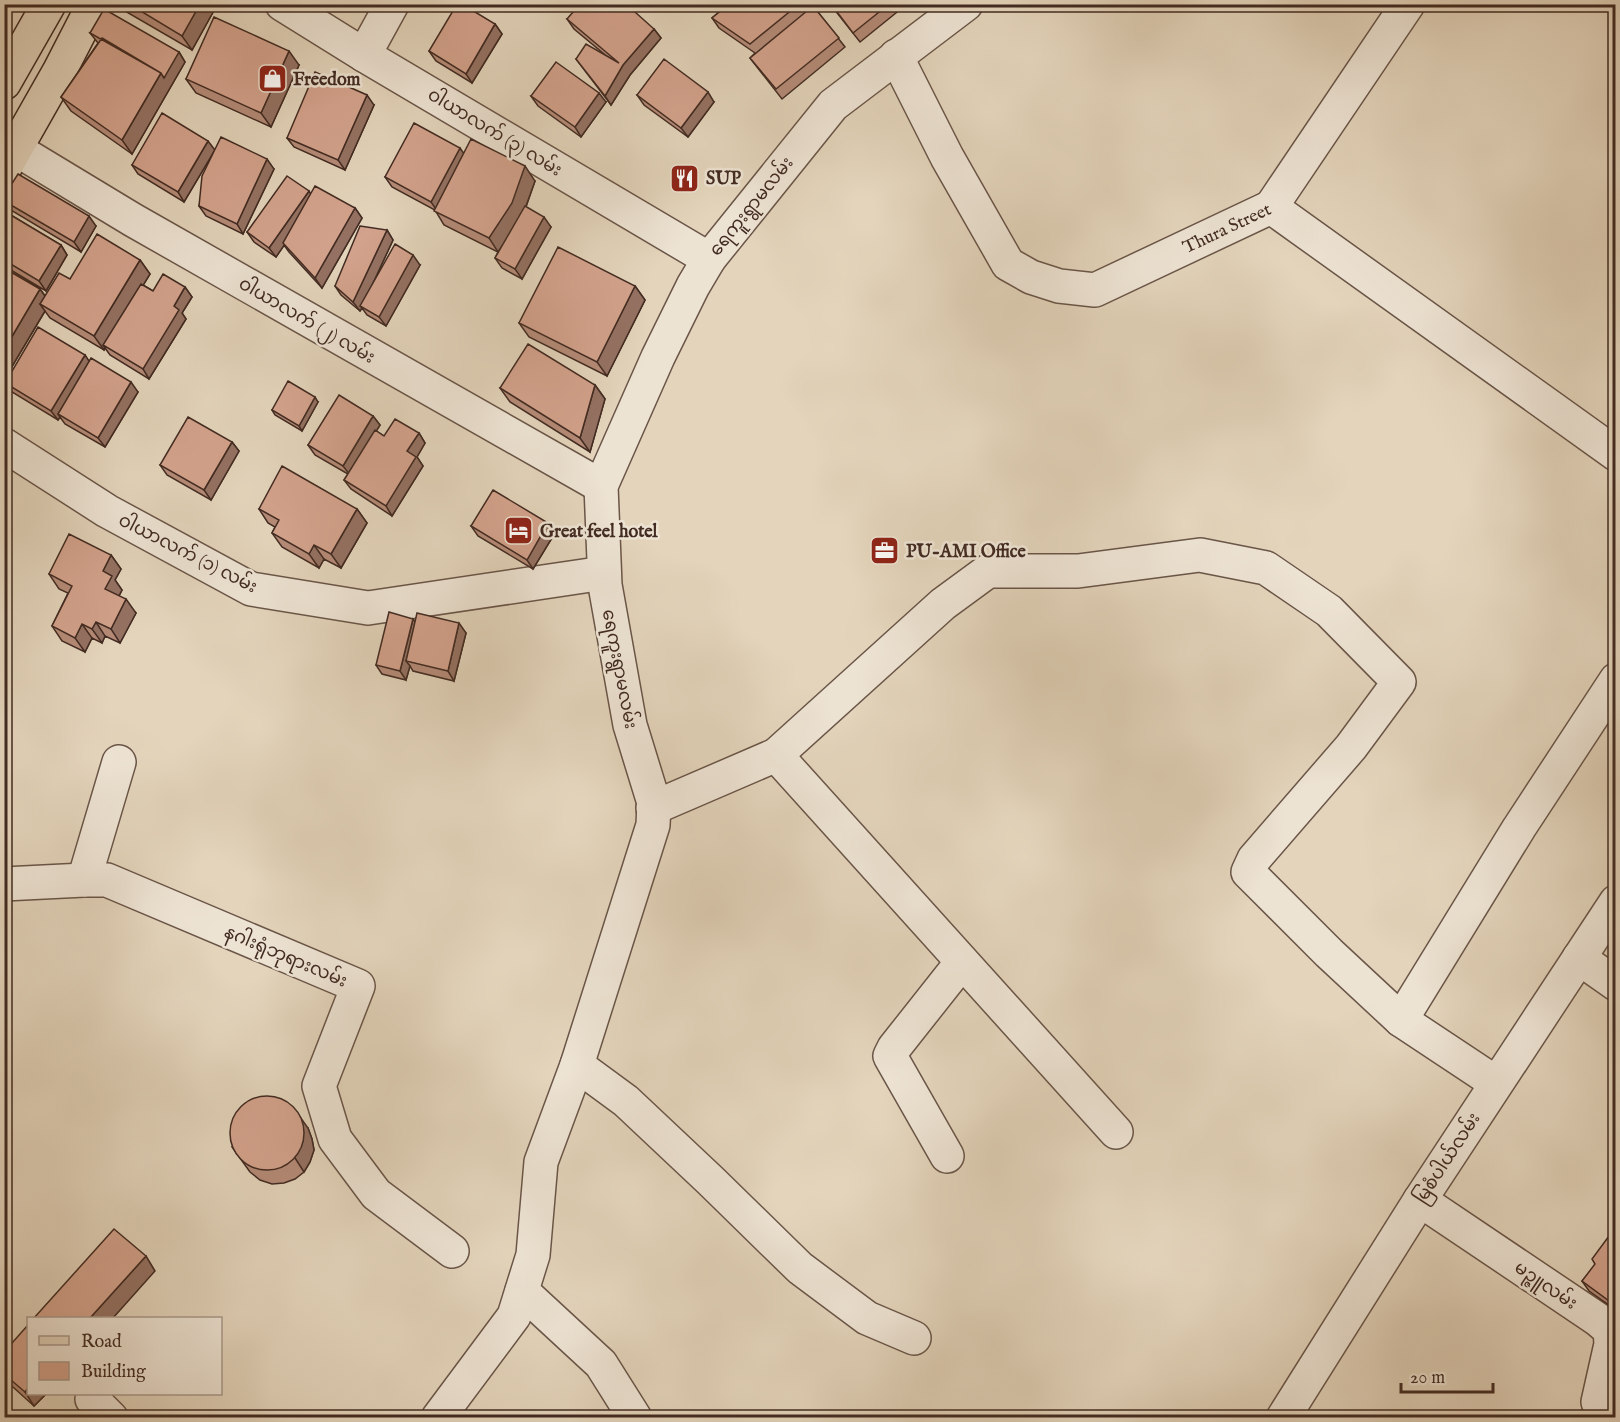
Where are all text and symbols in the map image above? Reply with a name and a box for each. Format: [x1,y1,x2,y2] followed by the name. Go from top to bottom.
[256,63,288,95] shop icon: Freedom
[293,69,361,92] place label: Freedom
[422,82,567,184] street label: ဝါယာလက် (၃) လမ်း
[703,151,801,263] street label: ရေကူးရွာမလမ်း
[669,162,701,194] restaurant icon: SUP
[706,168,741,191] place label: SUP
[1179,199,1275,260] street label: Thura Street
[233,270,380,371] street label: ဝါယာလက် (၂) လမ်း
[114,507,262,599] street label: ဝါယာလက် (၁) လမ်း
[503,515,535,547] hotel icon: Great feel hotel
[540,521,659,544] place label: Great feel hotel
[869,535,901,567] office icon: PU-AMI Office
[906,541,1026,564] place label: PU-AMI Office
[594,607,644,731] street label: ရေကူးရွာမလမ်း
[220,918,351,995] street label: နဂါးရုံဘုရားလမ်း
[1408,1107,1488,1210] street label: မြစံပါယ်လမ်း
[1508,1254,1583,1317] street label: မဉ္ဇူလမ်း
[27,1317,222,1395] legend
[81,1331,122,1354] text: Road
[1401,1356,1492,1394] scale bar
[81,1361,146,1384] text: Building
[1410,1367,1445,1390] text: 20 m

